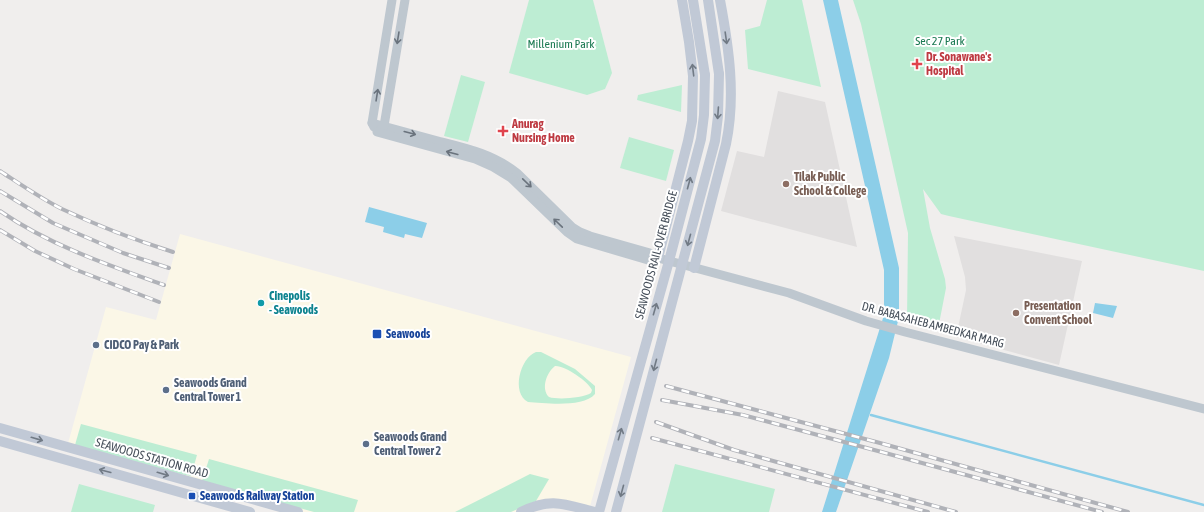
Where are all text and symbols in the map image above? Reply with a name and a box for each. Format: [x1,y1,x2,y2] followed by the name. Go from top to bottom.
[394,32,402,45] one-way arrow
[722,32,730,45] one-way arrow
[915,34,965,48] park label: Sec 27 Park
[527,37,595,51] park label: Millenium Park
[926,50,992,78] place label: Dr. Sonawane's Hospital
[911,58,923,70] marker: Dr. Sonawane's Hospital
[689,64,696,77] one-way arrow
[373,89,381,102] one-way arrow
[715,106,722,119] one-way arrow
[511,117,575,145] place label: Anurag Nursing Home
[497,125,509,137] marker: Anurag Nursing Home
[403,130,416,137] one-way arrow
[446,148,459,156] one-way arrow
[794,170,867,198] place label: Tilak Public School & College
[686,177,693,190] one-way arrow
[522,179,532,188] one-way arrow
[781,179,791,189] marker: Tilak Public School & College
[632,189,680,321] street label: SEAWOODS RAIL-OVER BRIDGE
[553,218,563,228] one-way arrow
[685,233,692,246] one-way arrow
[269,289,319,317] place label: Cinepolis - Seawoods
[256,298,266,308] marker: Cinepolis - Seawoods
[860,299,1006,351] street label: DR. BABASAHEB AMBEDKAR MARG
[1024,299,1093,327] place label: Presentation Convent School
[652,302,659,315] one-way arrow
[1011,308,1021,318] marker: Presentation Convent School
[386,327,431,341] place label: Seawoods
[371,328,383,340] marker: Seawoods
[104,338,179,352] place label: CIDCO Pay & Park
[91,340,101,350] marker: CIDCO Pay & Park
[651,359,659,372] one-way arrow
[174,376,247,404] place label: Seawoods Grand Central Tower 1
[161,385,171,395] marker: Seawoods Grand Central Tower 1
[617,428,624,441] one-way arrow
[374,430,447,458] place label: Seawoods Grand Central Tower 2
[94,435,210,481] street label: SEAWOODS STATION ROAD
[31,436,44,443] one-way arrow
[361,439,371,449] marker: Seawoods Grand Central Tower 2
[99,467,112,474] one-way arrow
[156,471,169,478] one-way arrow
[618,484,625,497] one-way arrow
[200,489,315,503] place label: Seawoods Railway Station
[187,491,197,501] marker: Seawoods Railway Station

